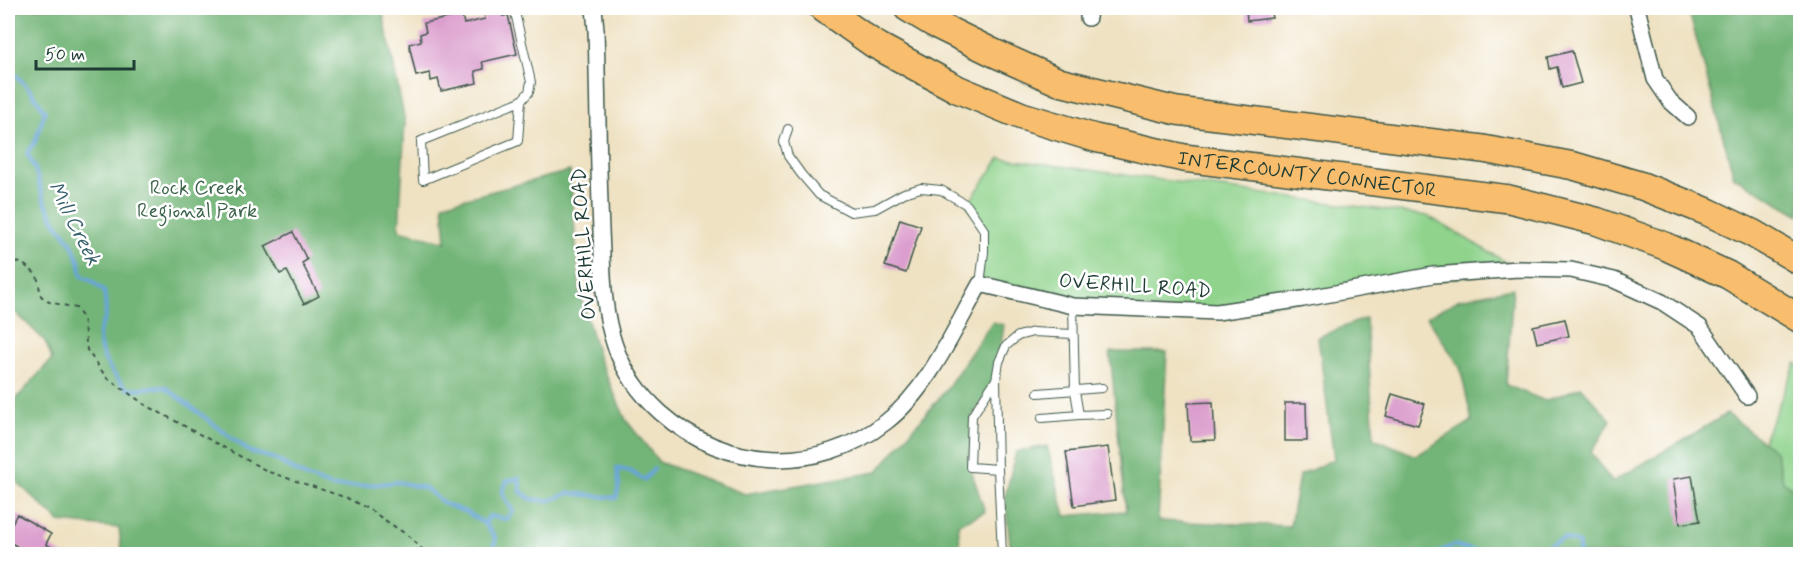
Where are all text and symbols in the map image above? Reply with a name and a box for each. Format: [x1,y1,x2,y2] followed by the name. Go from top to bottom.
[36,33,134,71] scale bar
[45,43,85,67] text: 50 m
[1175,145,1438,205] street label: INTERCOUNTY CONNECTOR
[566,167,603,321] street label: OVERHILL ROAD
[137,175,257,227] park label: Rock Creek Regional Park
[41,177,107,270] water label: Mill Creek
[1058,268,1212,305] street label: OVERHILL ROAD

